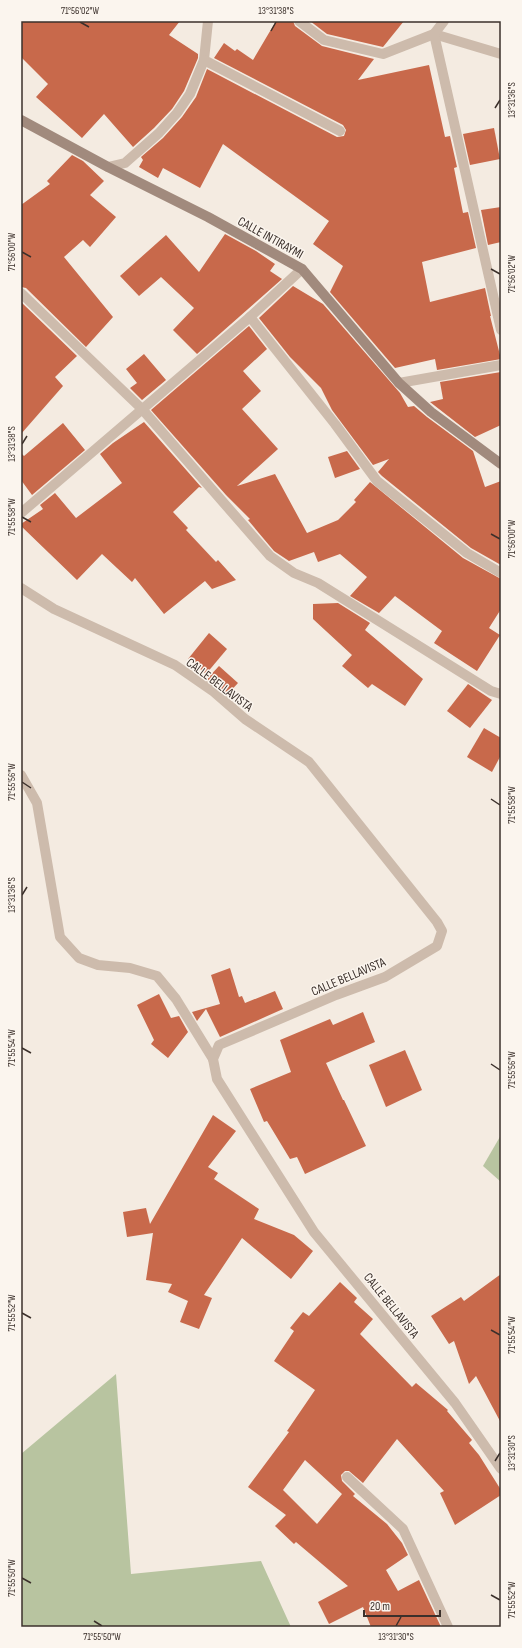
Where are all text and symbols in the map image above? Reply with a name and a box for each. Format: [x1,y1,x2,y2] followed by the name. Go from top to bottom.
[61,5,100,17] text: 71°56'02"W
[258,5,294,17] text: 13°31'38"S
[506,82,518,118] text: 13°31'36"S
[235,213,306,263] street label: CALLE INTIRAYMI
[6,232,18,271] text: 71°56'00"W
[506,254,518,293] text: 71°56'02"W
[6,426,18,462] text: 13°31'38"S
[6,498,18,536] text: 71°55'58"W
[506,519,518,558] text: 71°56'00"W
[183,655,256,715] street label: CALLE BELLAVISTA
[6,763,18,801] text: 71°55'56"W
[506,786,518,824] text: 71°55'58"W
[6,877,18,913] text: 13°31'36"S
[309,954,388,1000] street label: CALLE BELLAVISTA
[6,1029,18,1067] text: 71°55'54"W
[506,1051,518,1089] text: 71°55'56"W
[360,1270,423,1342] street label: CALLE BELLAVISTA
[6,1294,18,1332] text: 71°55'52"W
[506,1316,518,1354] text: 71°55'54"W
[506,1435,518,1471] text: 13°31'30"S
[6,1559,18,1597] text: 71°55'50"W
[506,1581,518,1619] text: 71°55'52"W
[364,1592,440,1618] scale bar
[370,1599,390,1614] text: 20 m
[83,1631,121,1643] text: 71°55'50"W
[378,1631,414,1643] text: 13°31'30"S

